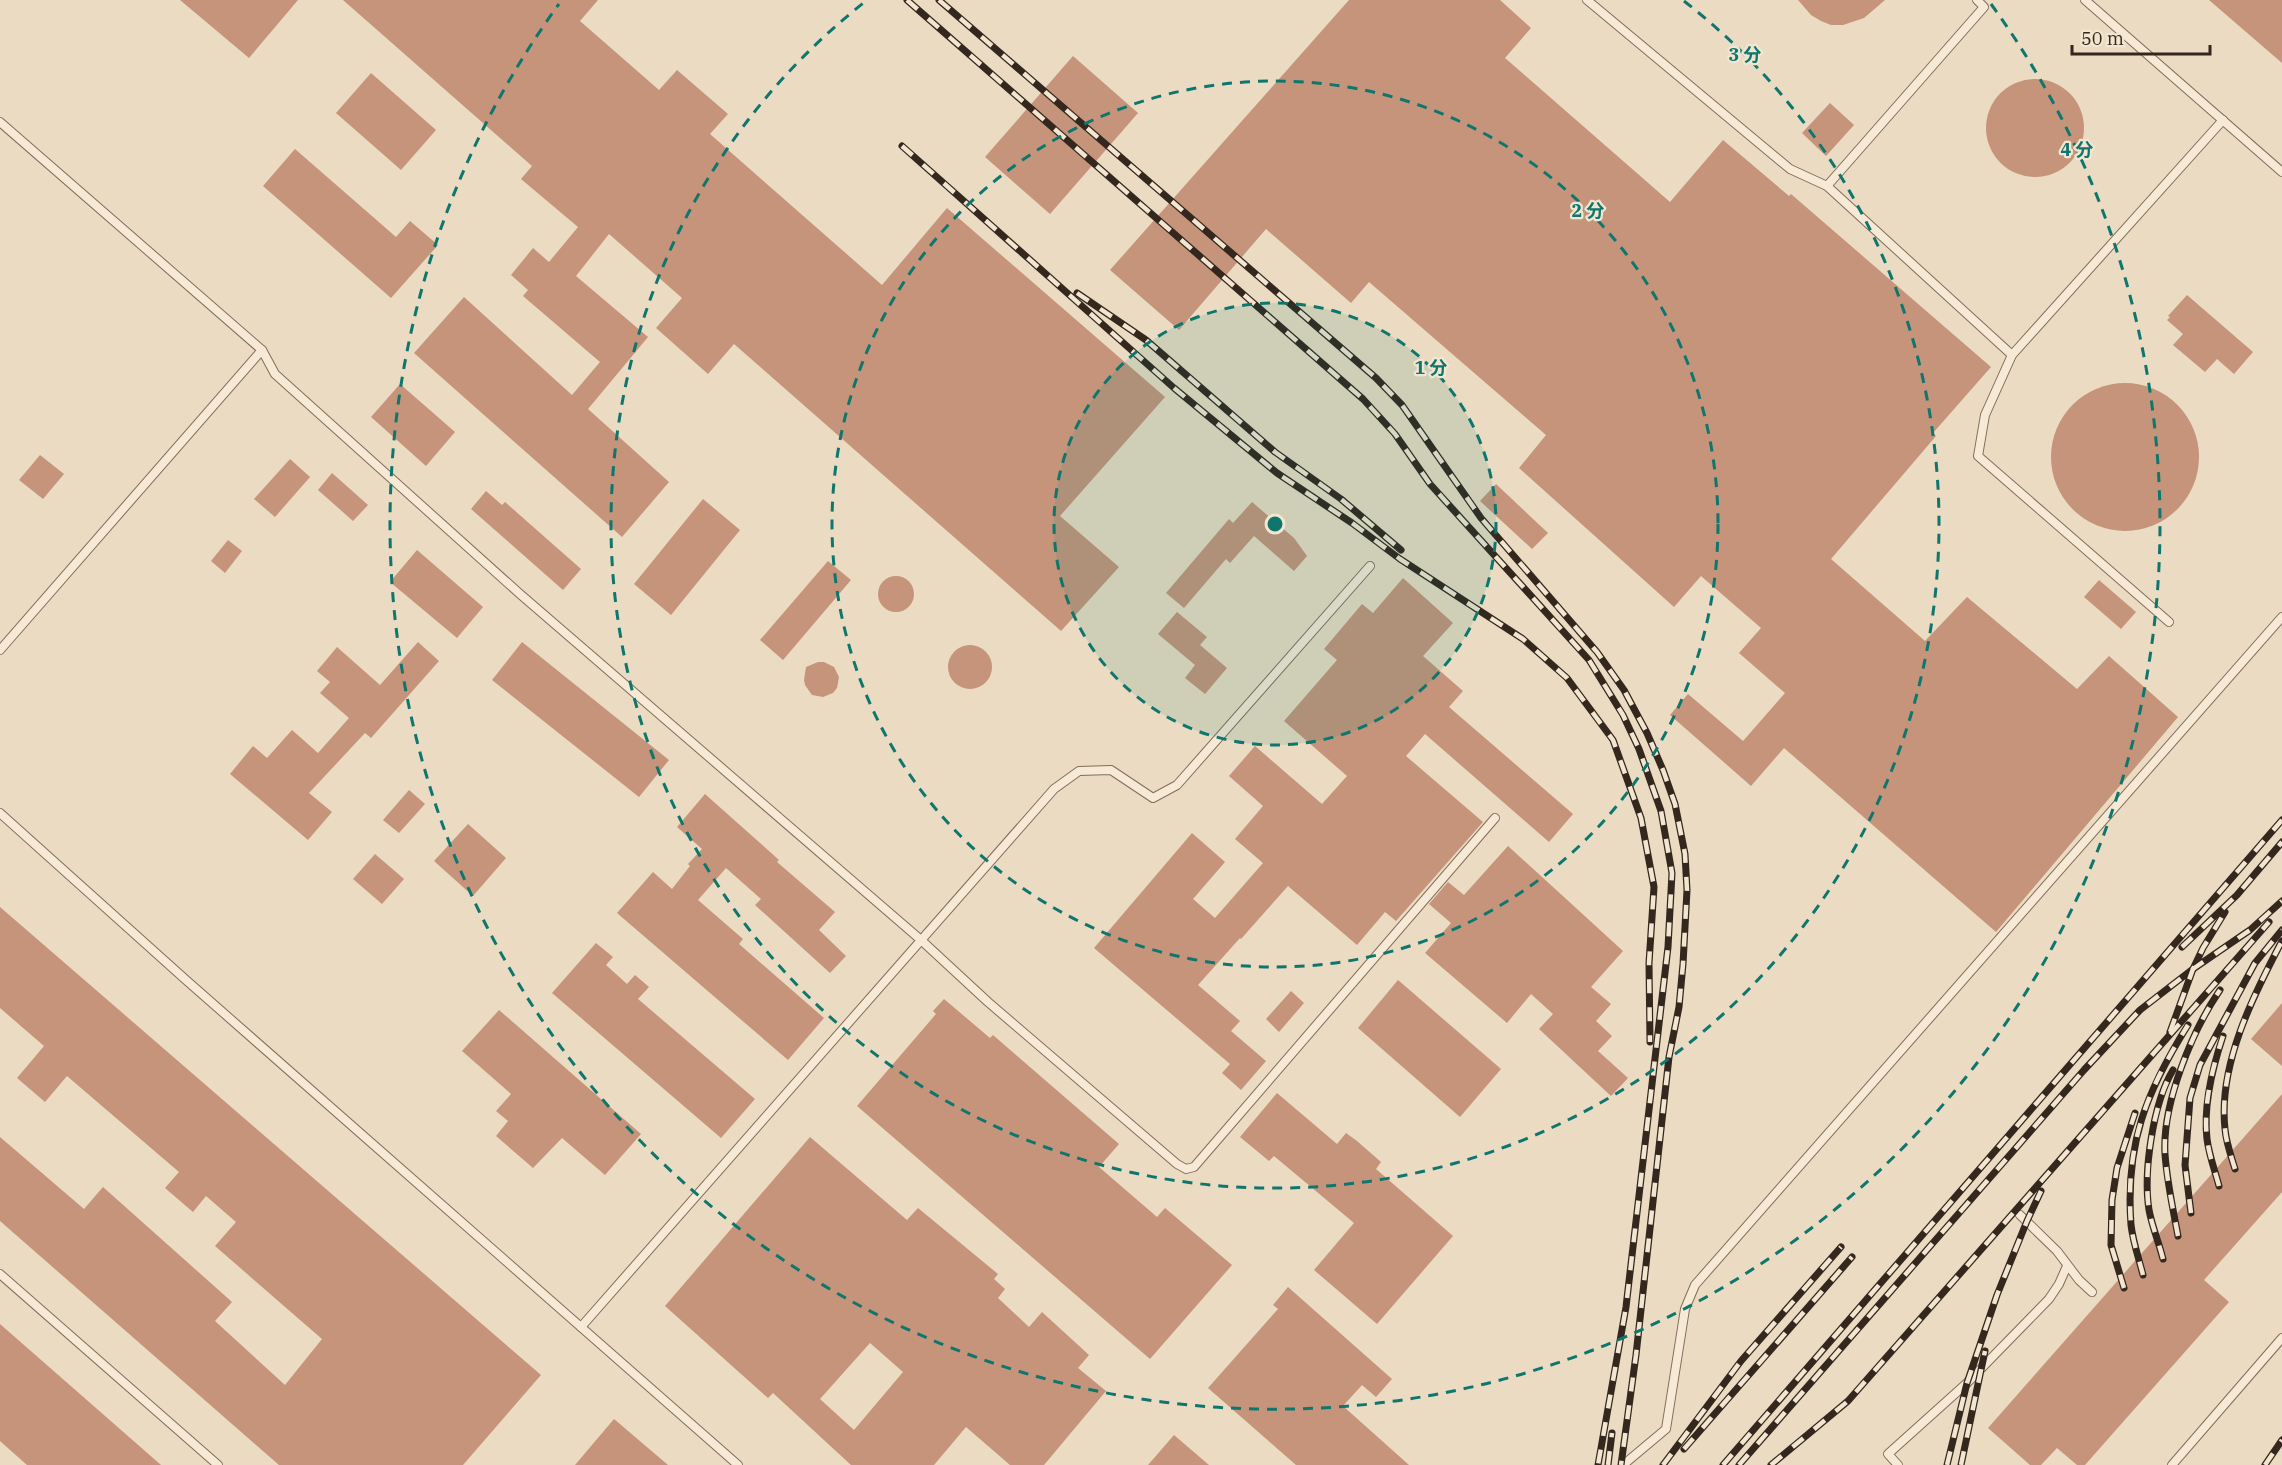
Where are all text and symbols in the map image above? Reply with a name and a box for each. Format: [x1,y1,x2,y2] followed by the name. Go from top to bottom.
[2072,18,2210,56] scale bar
[2081,27,2124,50] text: 50 m
[1729,43,1761,66] text: 3 分
[2061,138,2093,161] text: 4 分
[1572,199,1604,222] text: 2 分
[1415,356,1447,379] text: 1 分
[1265,514,1285,534] centre of rings

